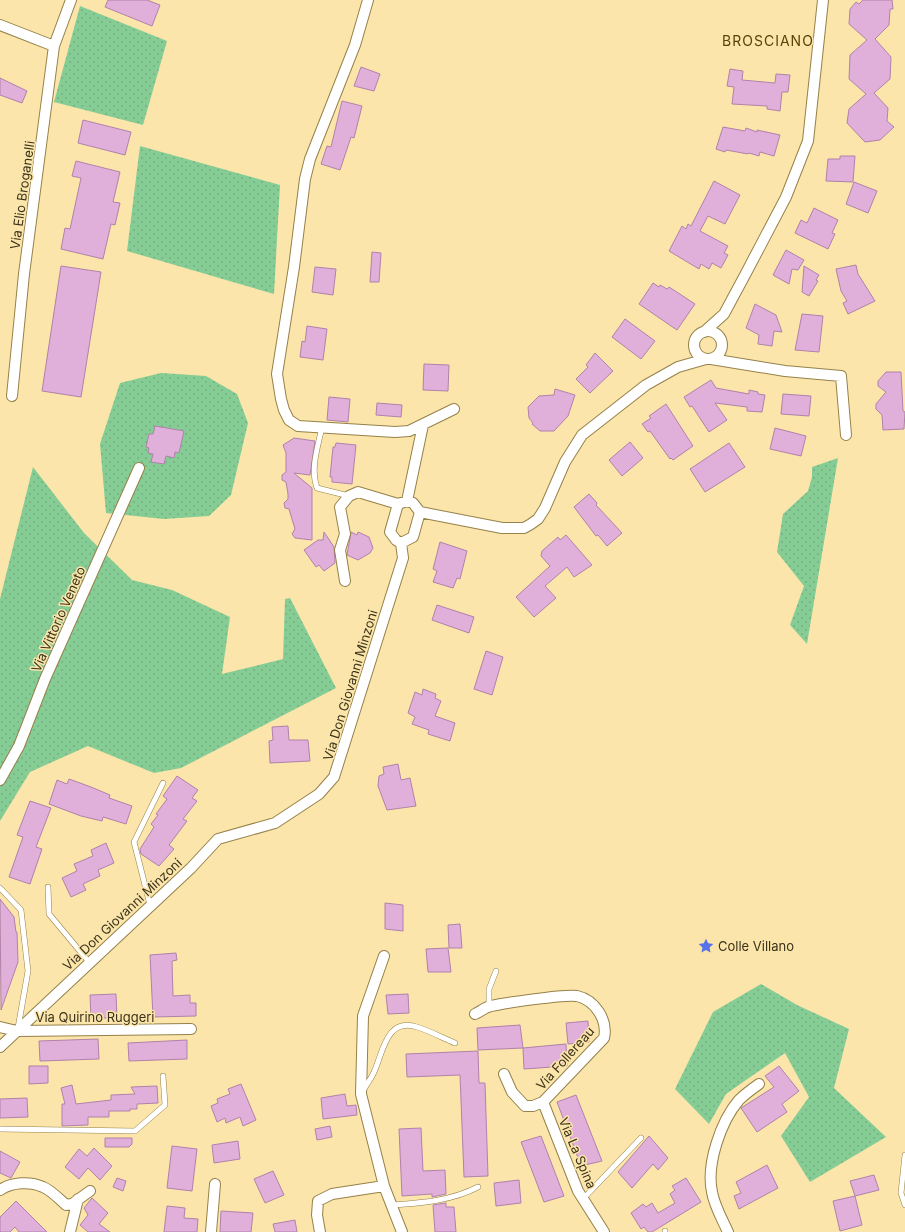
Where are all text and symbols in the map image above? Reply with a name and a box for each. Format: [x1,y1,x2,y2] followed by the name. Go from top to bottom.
[722,32,814,49] district label: BROSCIANO
[6,140,38,250] street label: Via Elio Broganelli
[28,564,89,674] street label: Via Vittorio Veneto
[319,608,381,762] street label: Via Don Giovanni Minzoni
[59,855,185,973] street label: Via Don Giovanni Minzoni
[697,937,715,955] place icon: Colle Villano
[718,938,794,954] place label: Colle Villano
[35,1009,155,1025] street label: Via Quirino Ruggeri
[533,1023,597,1093] street label: Via Follereau
[556,1115,600,1191] street label: Via La Spina

